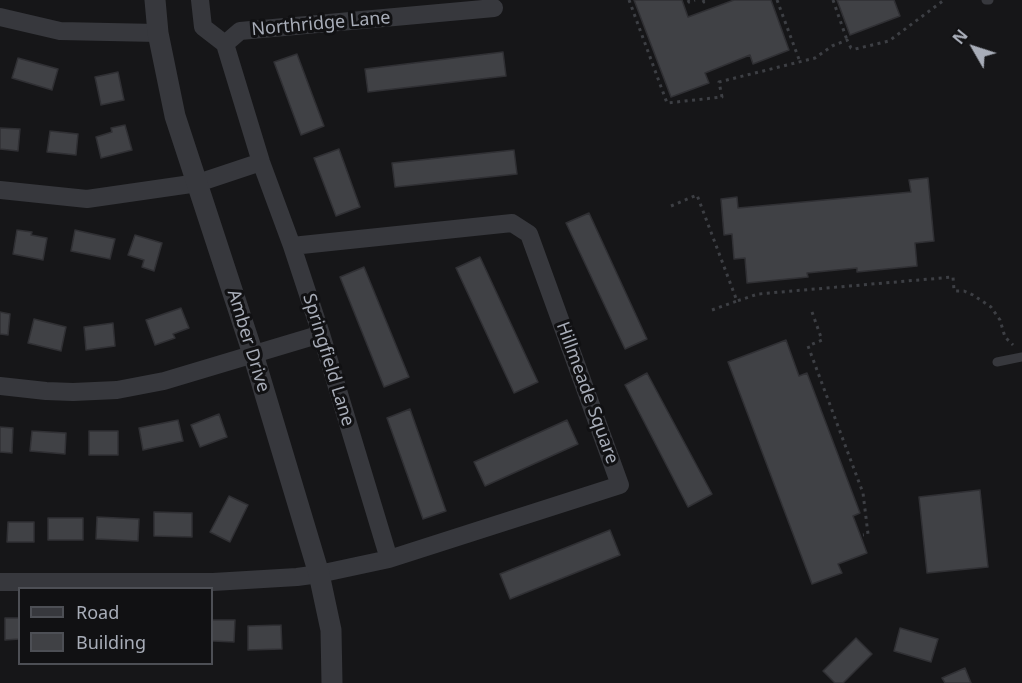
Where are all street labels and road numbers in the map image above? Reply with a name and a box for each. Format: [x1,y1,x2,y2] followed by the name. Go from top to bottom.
[251,7,391,41] street label: Northridge Lane
[222,287,274,395] street label: Amber Drive
[298,291,358,429] street label: Springfield Lane
[551,319,623,467] street label: Hillmeade Square

